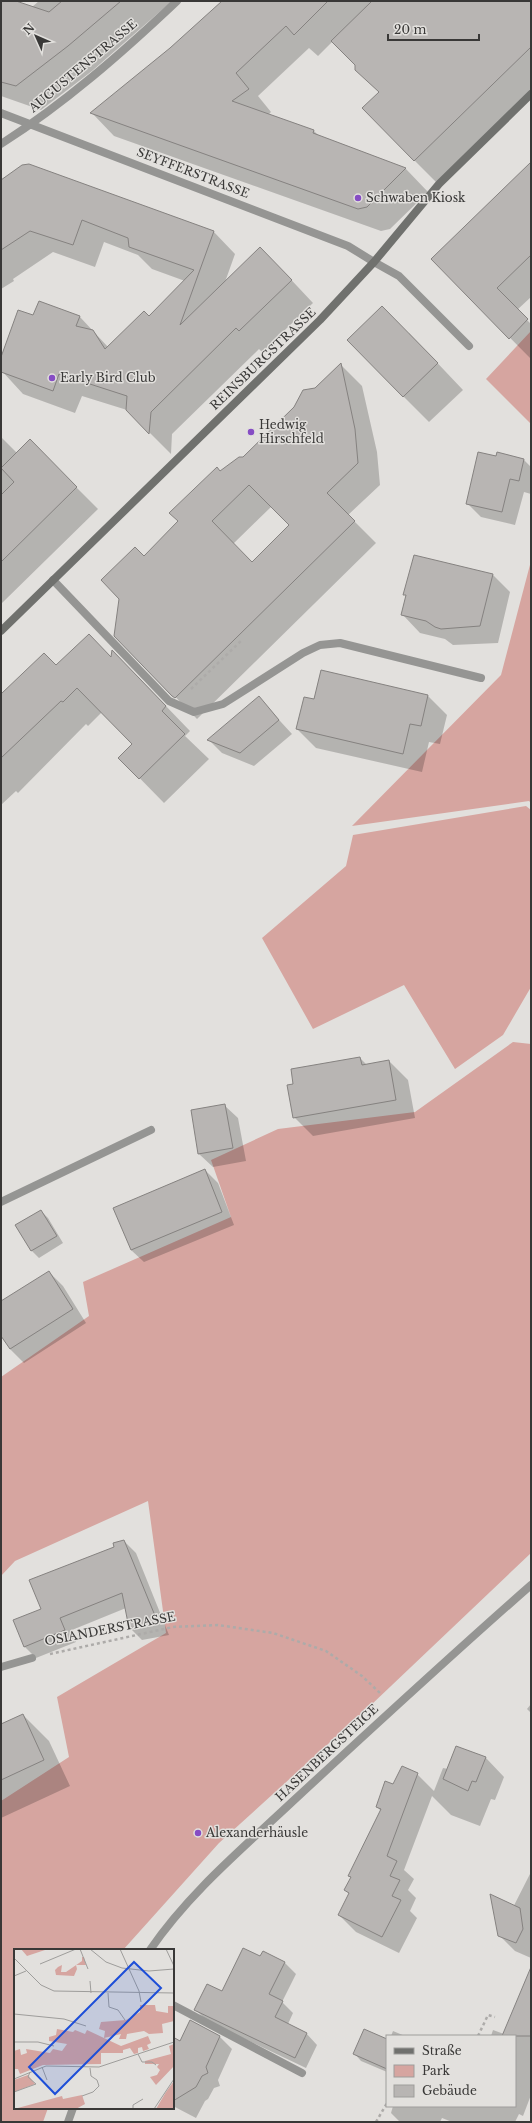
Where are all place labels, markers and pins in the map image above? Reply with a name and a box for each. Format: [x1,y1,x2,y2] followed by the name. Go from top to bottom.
[366,190,466,205] place label: Schwaben Kiosk
[353,193,363,203] marker: Schwaben Kiosk
[60,370,156,385] place label: Early Bird Club
[47,373,57,383] marker: Early Bird Club
[259,417,324,446] place label: Hedwig Hirschfeld
[246,427,256,437] marker: Hedwig Hirschfeld
[205,1825,308,1840] place label: Alexanderhäusle
[193,1828,203,1838] marker: Alexanderhäusle

